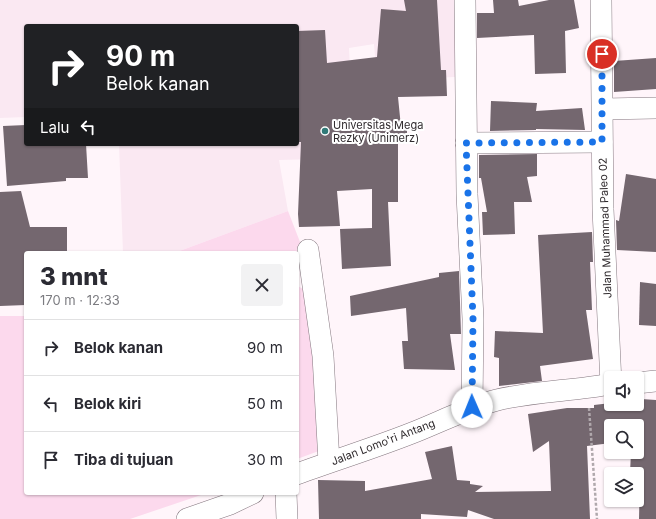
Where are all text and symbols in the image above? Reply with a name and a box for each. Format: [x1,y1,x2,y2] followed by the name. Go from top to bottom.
[585,37,619,71] pin
[106,39,175,73] text: 90 m
[40,40,92,92] icon: right
[591,43,613,65] icon: arrive
[106,73,210,94] text: Belok kanan
[77,116,99,138] icon: left
[40,118,69,137] text: Lalu
[333,118,423,145] place label: Universitas Mega Rezky (Unimerz)
[320,126,330,136] marker: Universitas Mega Rezky (Unimerz)
[596,157,614,299] street label: Jalan Muhammad Paleo 02
[40,262,108,291] text: 3 mnt
[241,264,283,306] button: close
[40,292,120,308] text: 170 m · 12:33
[40,337,62,359] icon: right
[74,338,163,357] text: Belok kanan
[247,338,283,357] text: 90 m
[604,371,644,507] map controls
[604,371,644,411] button: sound
[451,386,493,428] position arrow
[40,393,62,415] icon: left
[74,394,141,413] text: Belok kiri
[247,394,283,413] text: 50 m
[329,416,437,468] street label: Jalan Lomo'ri Antang
[604,419,644,459] button: search
[40,449,62,471] icon: arrive
[74,450,173,469] text: Tiba di tujuan
[247,450,283,469] text: 30 m
[604,467,644,507] button: layers

